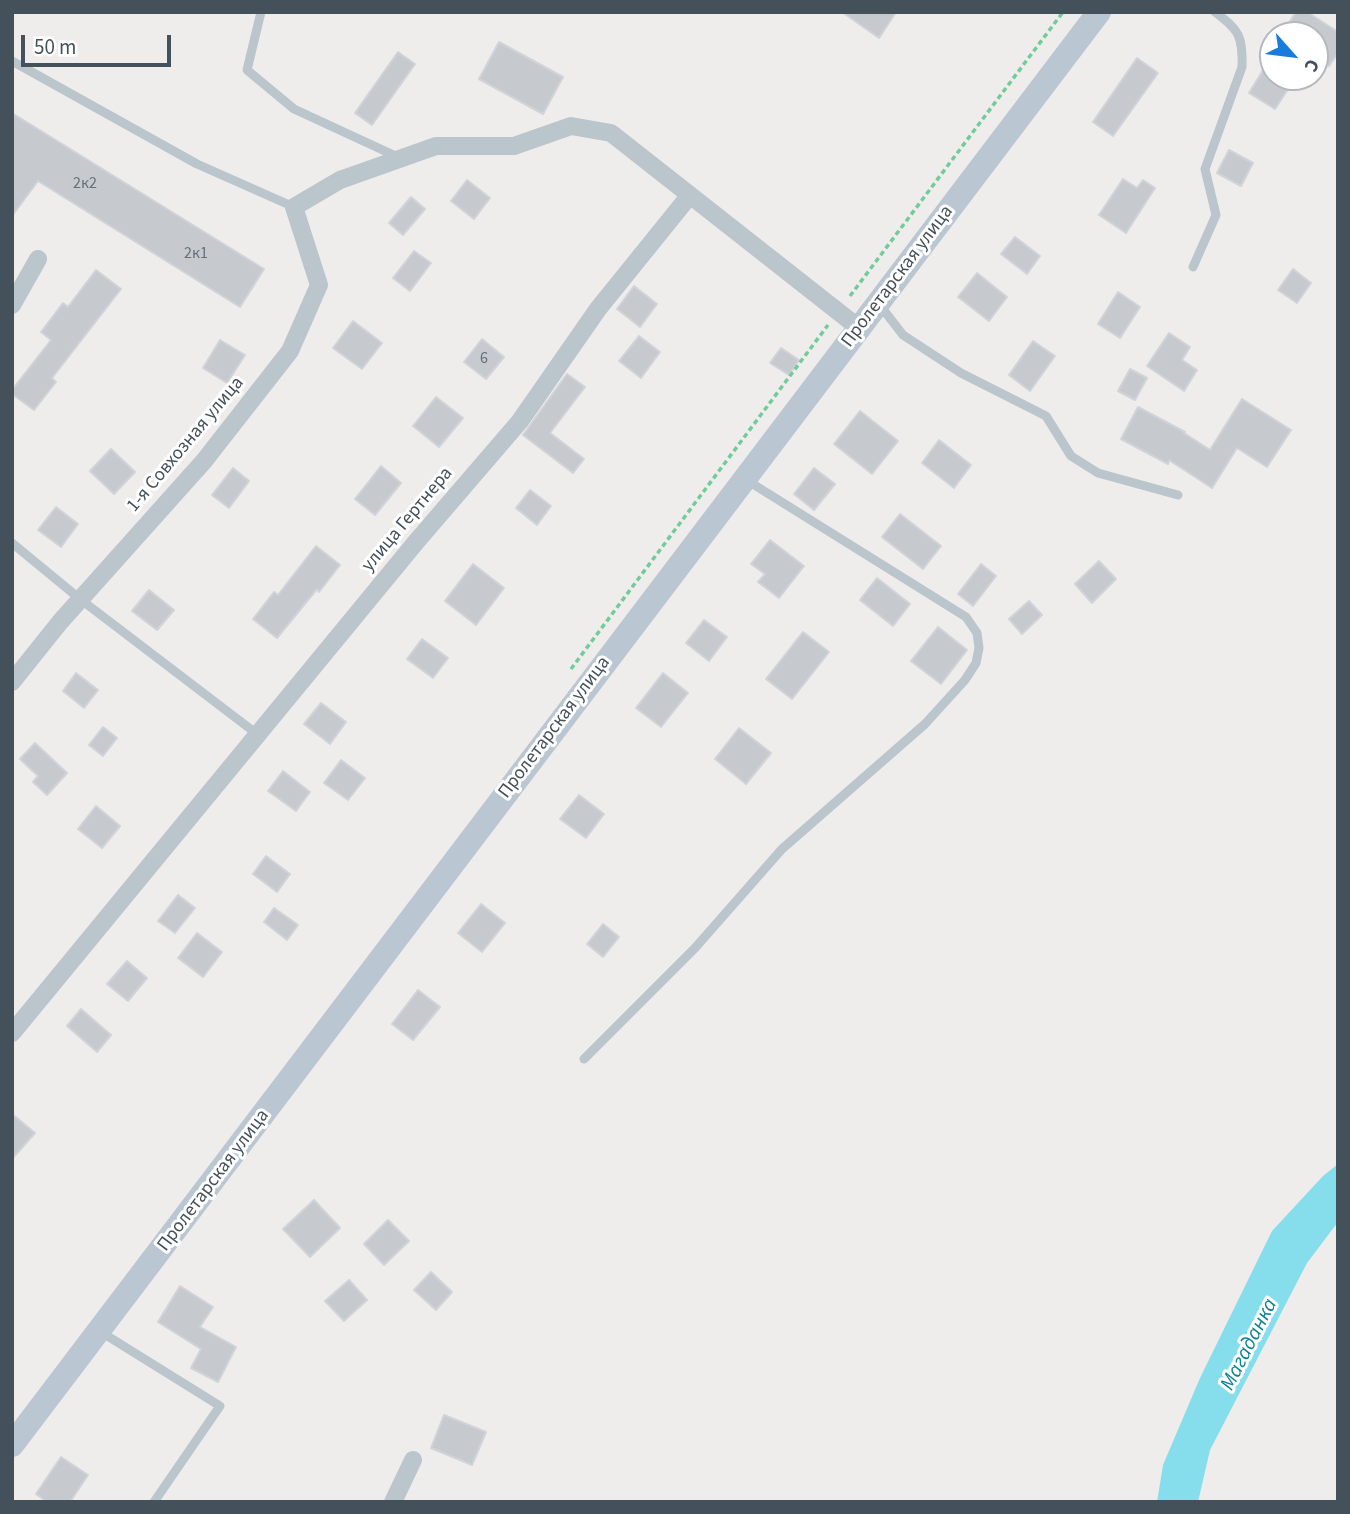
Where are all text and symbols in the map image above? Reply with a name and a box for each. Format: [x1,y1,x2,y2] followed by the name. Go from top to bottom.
[24,21,175,65] scale bar
[1259,21,1329,91] north arrow
[34,32,76,62] text: 50 m
[1297,54,1326,76] text: С
[73,174,97,194] house number: 2к2
[837,202,959,352] street label: Пролетарская улица
[184,244,208,264] house number: 2к1
[480,349,488,369] house number: 6
[123,373,249,517] street label: 1-я Совхозная улица
[358,463,458,577] street label: улица Гертнера
[494,653,616,803] street label: Пролетарская улица
[153,1106,275,1256] street label: Пролетарская улица
[1216,1295,1284,1395] water label: Магаданка

